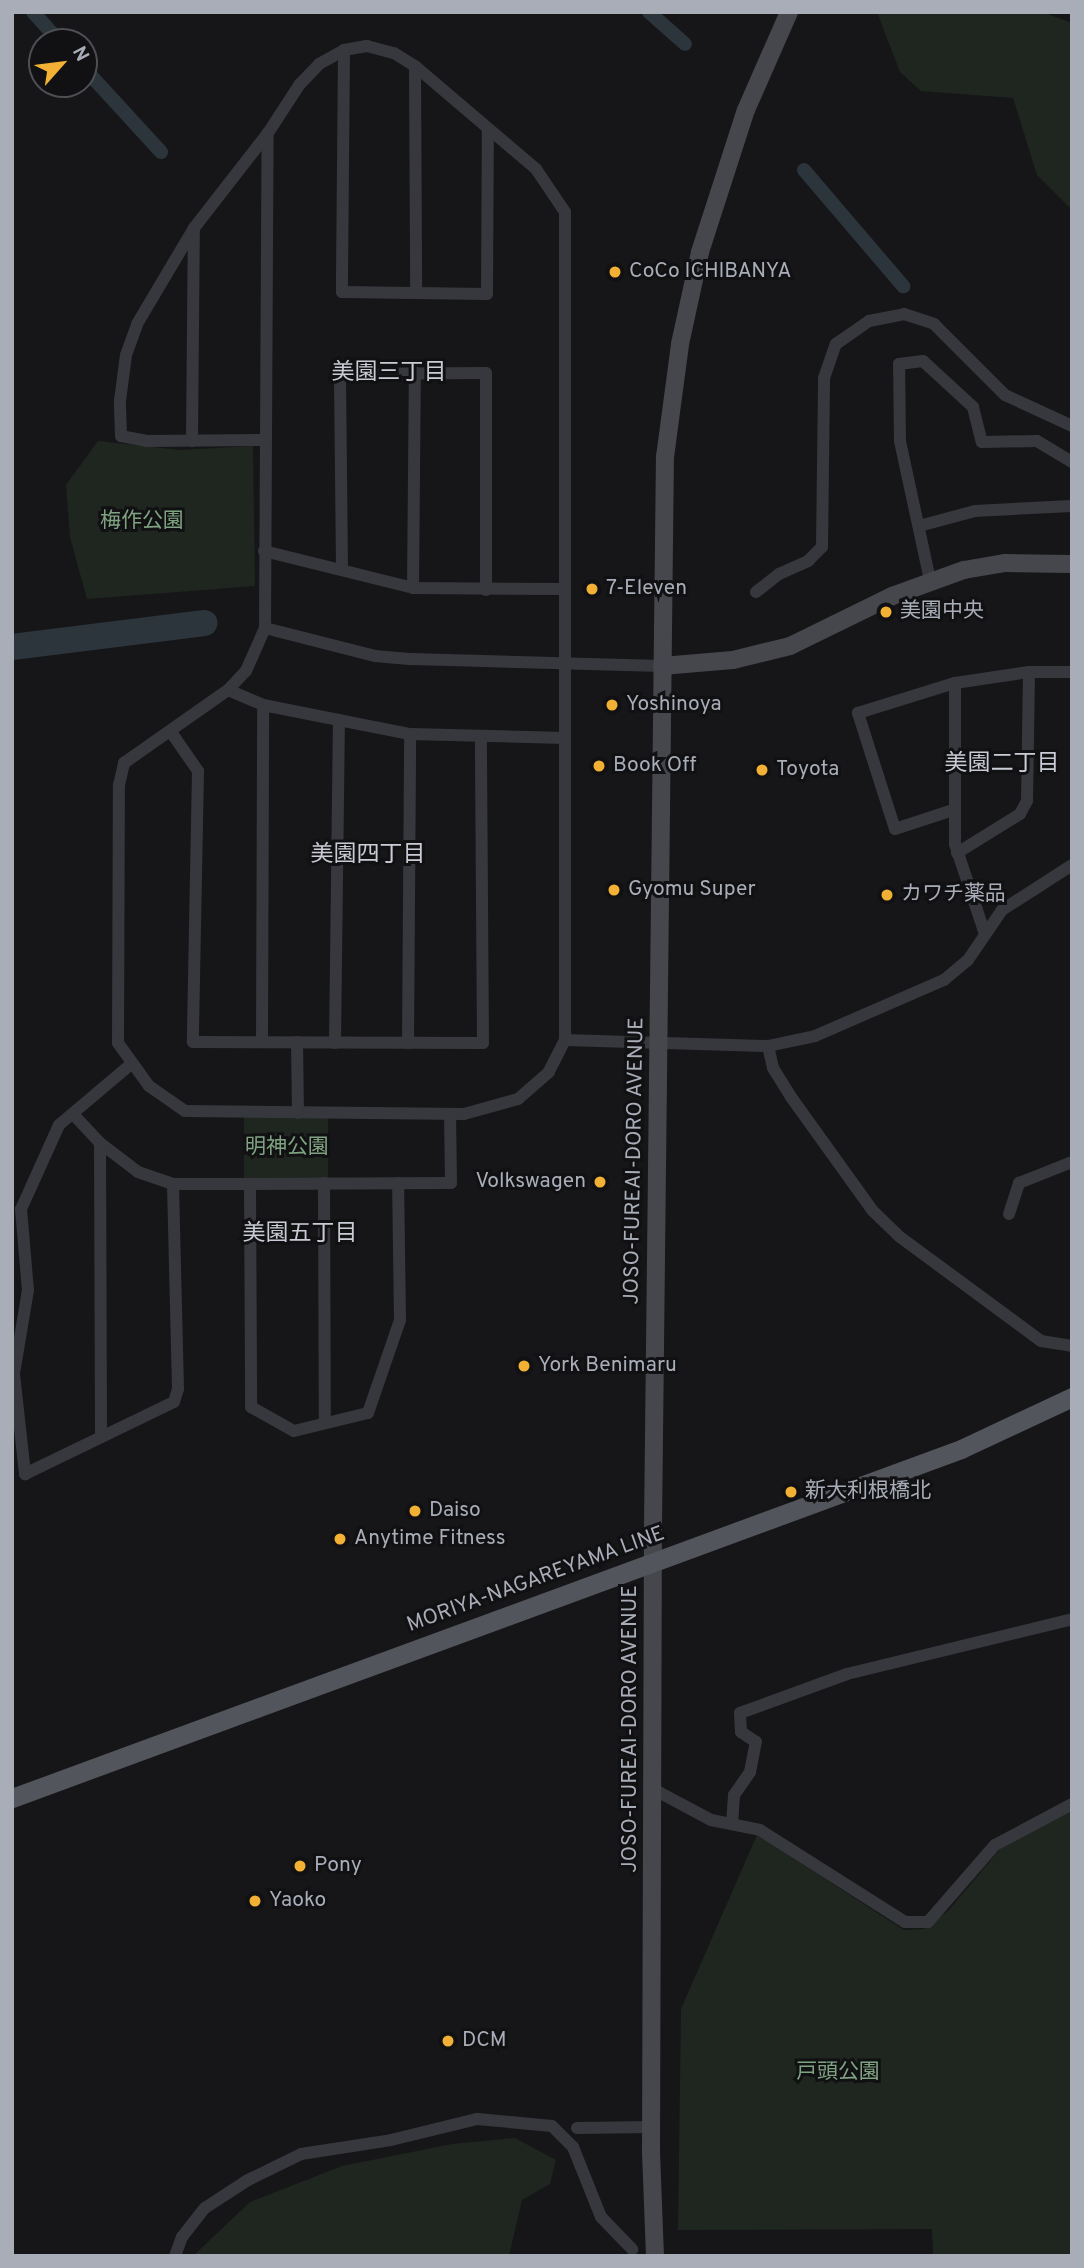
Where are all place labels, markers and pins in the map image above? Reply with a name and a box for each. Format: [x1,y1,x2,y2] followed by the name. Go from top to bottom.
[629,259,792,285] place label: CoCo ICHIBANYA
[607,264,623,280] marker: CoCo ICHIBANYA
[606,576,687,602] place label: 7-Eleven
[584,581,600,597] marker: 7-Eleven
[900,599,984,625] place label: 美園中央
[878,604,894,620] marker: 美園中央
[626,692,721,718] place label: Yoshinoya
[604,697,620,713] marker: Yoshinoya
[613,753,696,779] place label: Book Off
[776,757,839,783] place label: Toyota
[591,758,607,774] marker: Book Off
[754,762,770,778] marker: Toyota
[628,877,756,903] place label: Gyomu Super
[606,882,622,898] marker: Gyomu Super
[901,882,1006,908] place label: カワチ薬品
[879,887,895,903] marker: カワチ薬品
[475,1169,586,1195] place label: Volkswagen
[592,1174,608,1190] marker: Volkswagen
[538,1353,677,1379] place label: York Benimaru
[516,1358,532,1374] marker: York Benimaru
[805,1479,931,1505] place label: 新大利根橋北
[783,1484,799,1500] marker: 新大利根橋北
[429,1498,481,1524] place label: Daiso
[407,1503,423,1519] marker: Daiso
[354,1526,506,1552] place label: Anytime Fitness
[332,1531,348,1547] marker: Anytime Fitness
[314,1853,362,1879] place label: Pony
[292,1858,308,1874] marker: Pony
[269,1888,326,1914] place label: Yaoko
[247,1893,263,1909] marker: Yaoko
[462,2028,507,2054] place label: DCM
[440,2033,456,2049] marker: DCM

